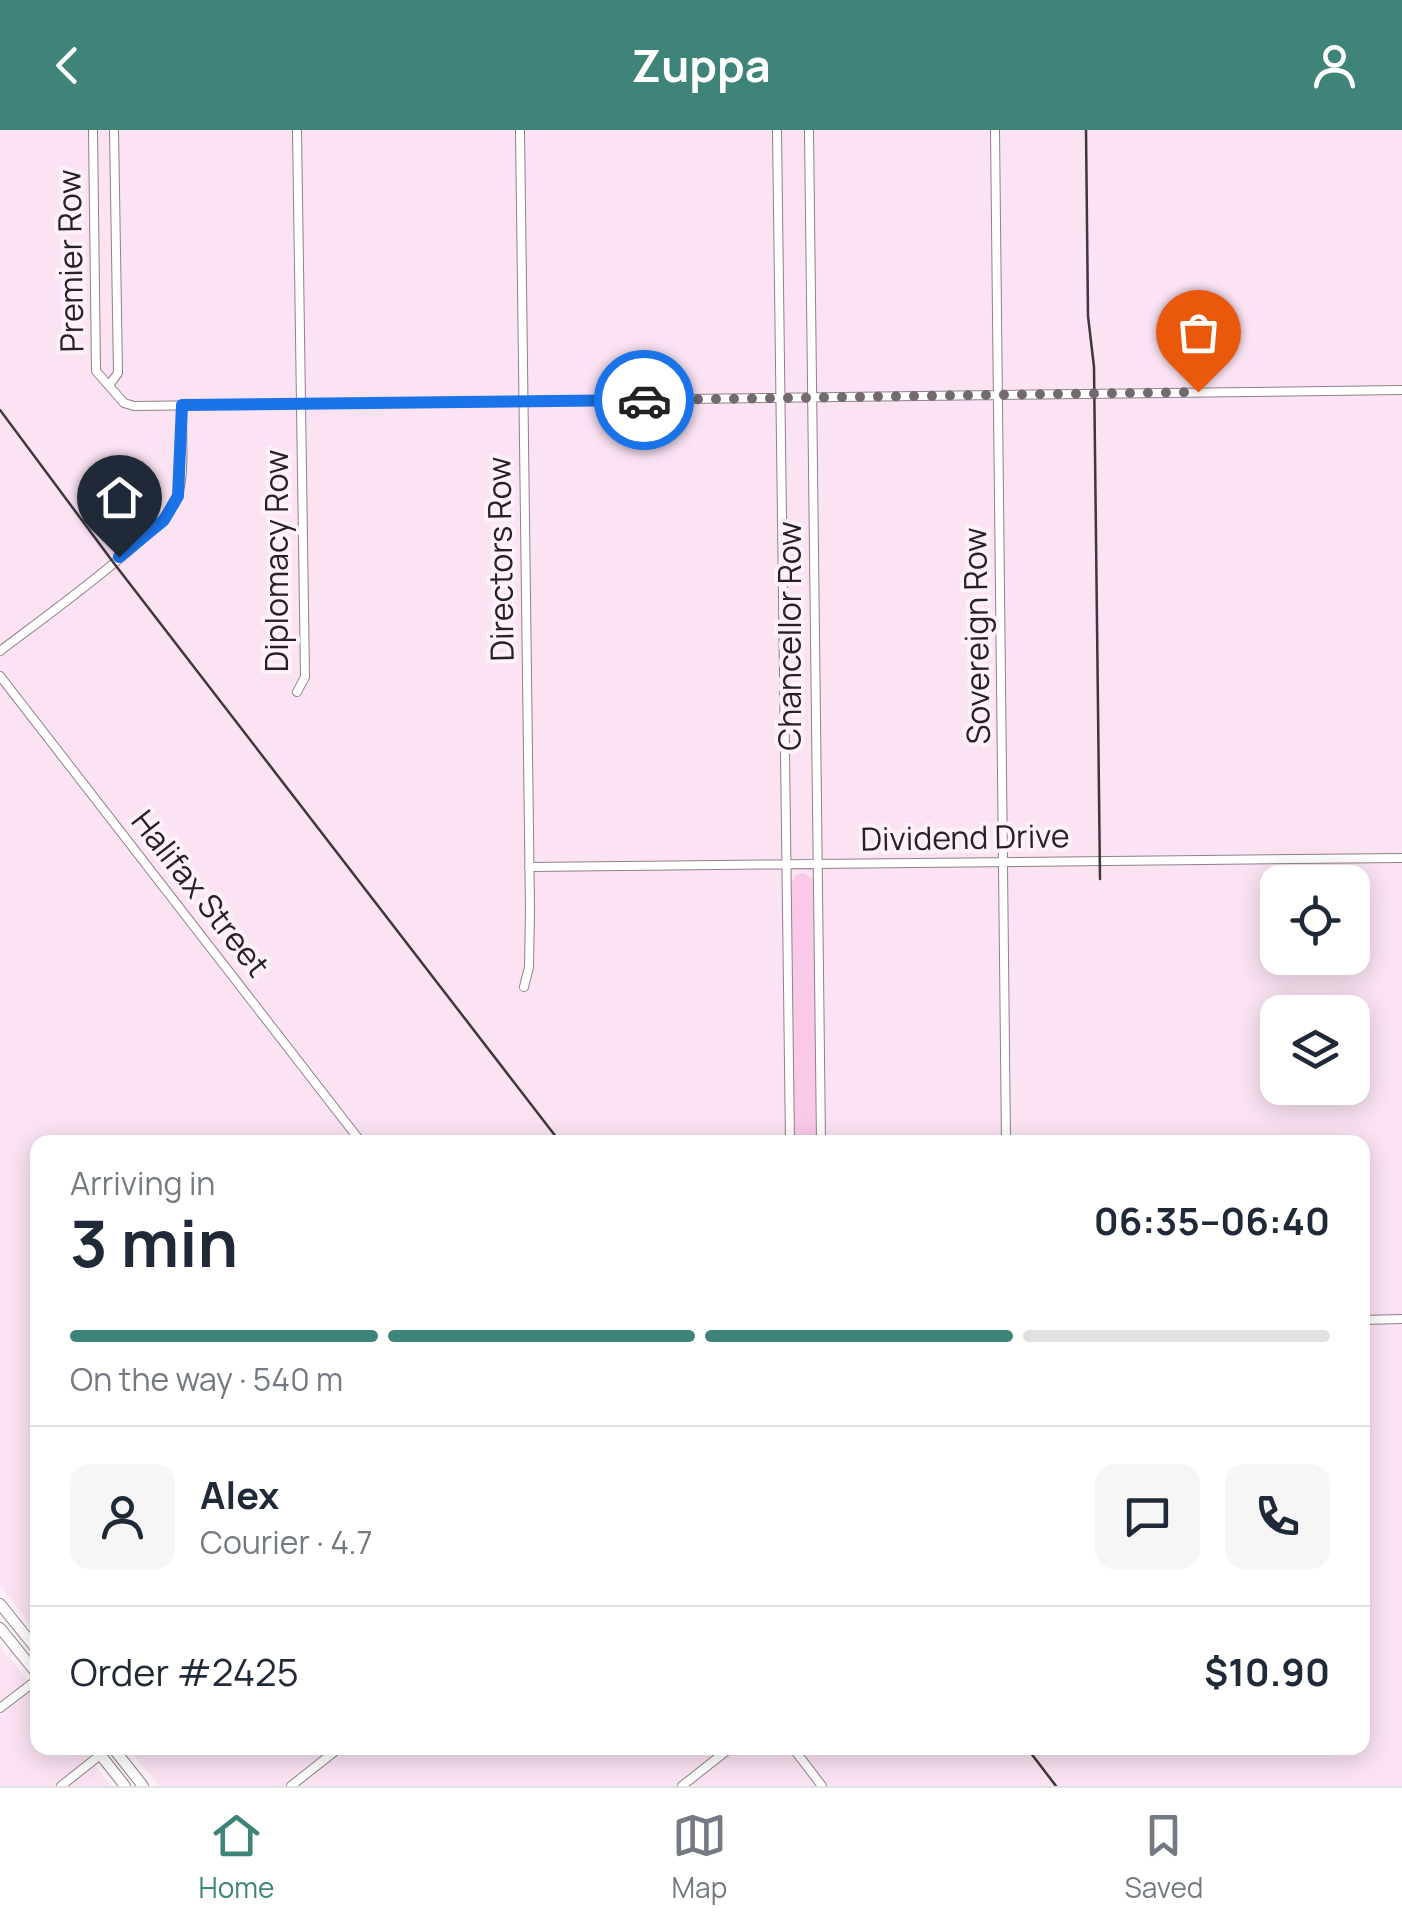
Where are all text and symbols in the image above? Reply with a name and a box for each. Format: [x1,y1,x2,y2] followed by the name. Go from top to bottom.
[631,34,771,96] text: Zuppa
[40,38,95,93] icon: back
[1307,38,1362,93] icon: person
[46,169,94,353] street label: Premier Row
[1156,290,1241,393] pin
[1171,305,1226,360] icon: bag
[594,350,694,450] courier
[617,373,672,428] icon: car
[254,450,298,672] street label: Diplomacy Row
[77,455,162,558] pin
[476,456,524,662] street label: Directors Row
[92,470,147,525] icon: home
[767,521,811,751] street label: Chancellor Row
[952,527,1000,745] street label: Sovereign Row
[122,800,280,986] street label: Halifax Street
[860,813,1070,861] street label: Dividend Drive
[1260,865,1370,1105] map controls
[1260,865,1370,975] button: locate
[1260,995,1370,1105] button: layers
[70,1161,215,1205] text: Arriving in
[1094,1194,1330,1246] text: 06:35–06:40
[70,1198,238,1287] text: 3 min
[70,1357,343,1401] text: On the way · 540 m
[70,1464,175,1569] button: person
[1095,1464,1200,1569] button: chat
[1225,1464,1330,1569] button: phone
[200,1468,279,1520] text: Alex
[200,1520,373,1564] text: Courier · 4.7
[70,1645,299,1697] text: Order #2425
[1204,1645,1330,1697] text: $10.90
[199,1808,274,1906] tab: Home
[672,1808,727,1906] tab: Map
[1124,1808,1203,1906] tab: Saved

